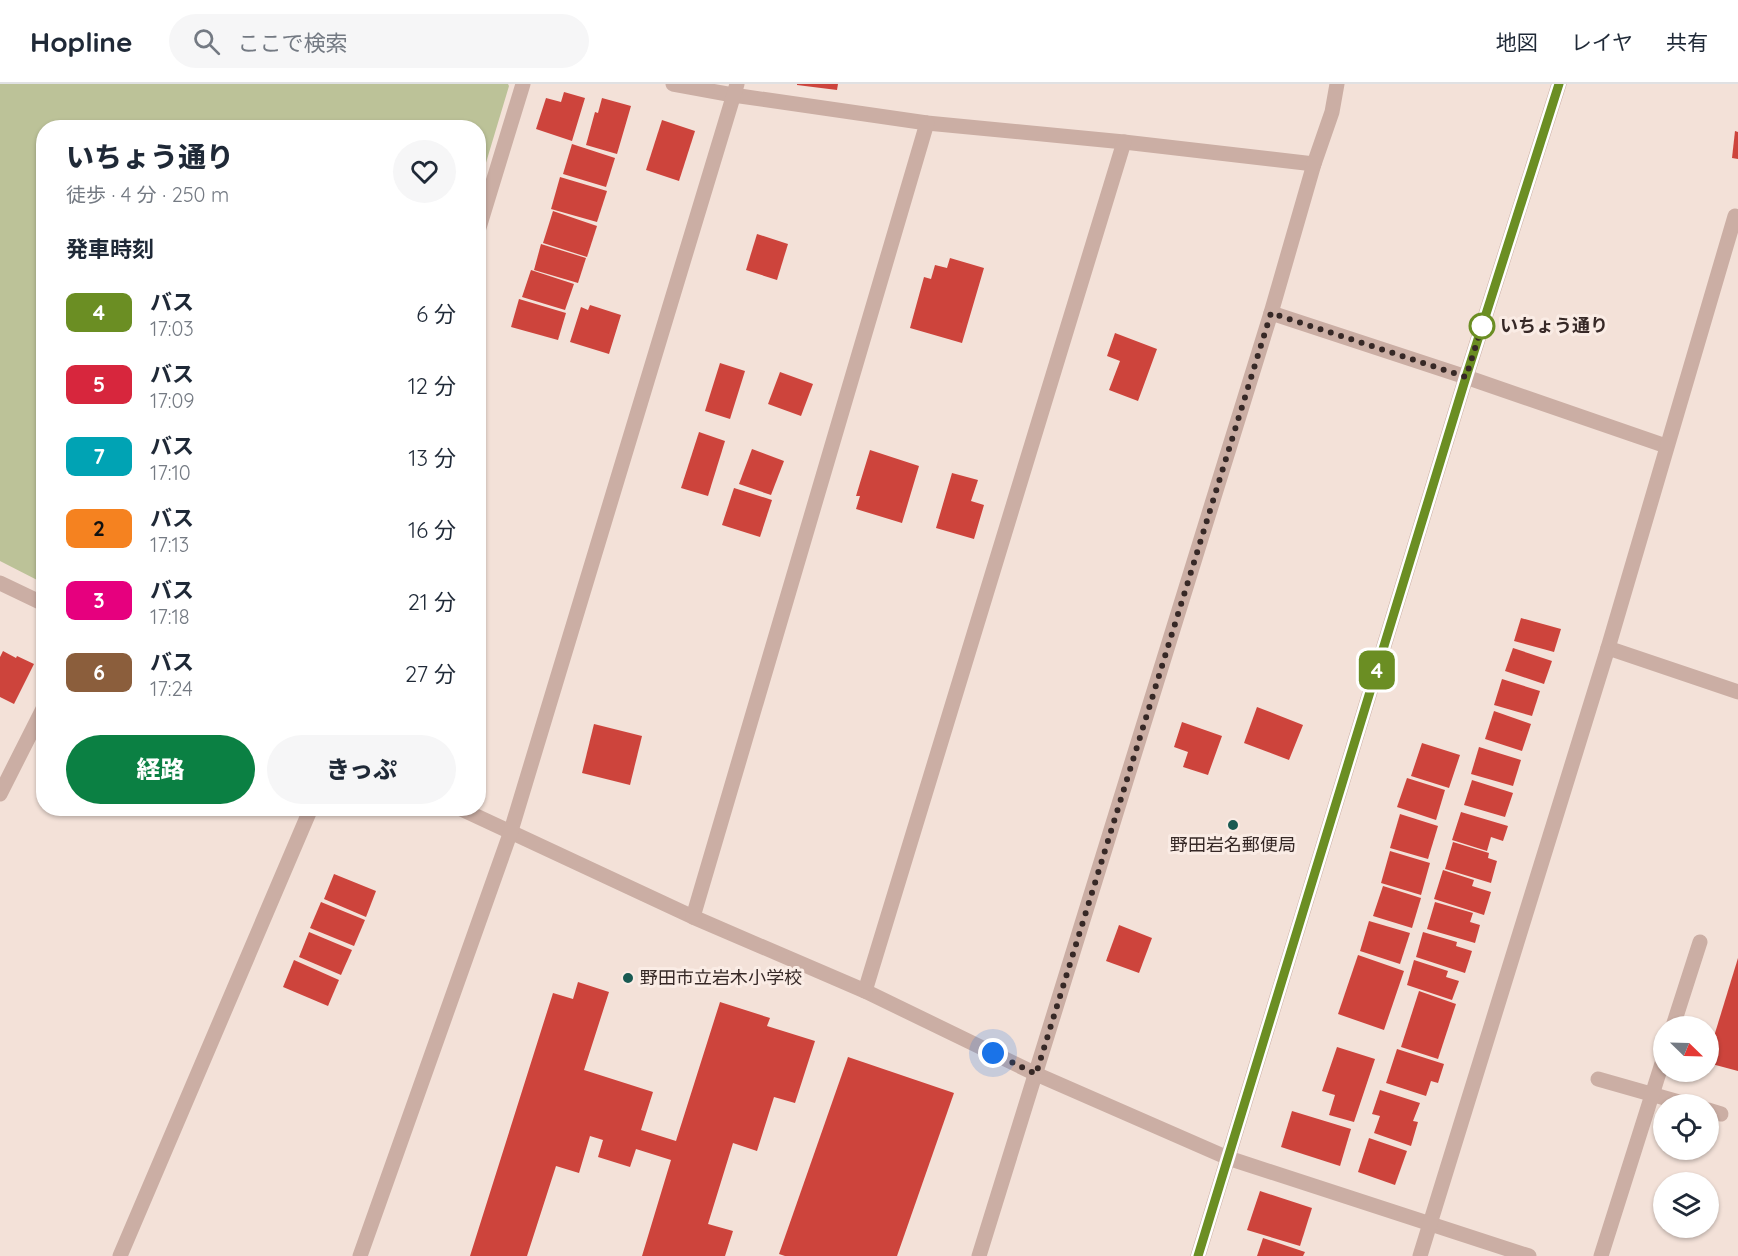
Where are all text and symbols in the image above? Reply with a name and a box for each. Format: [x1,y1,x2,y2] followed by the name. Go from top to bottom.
[169,14,589,68] search box
[30,24,133,59] text: Hopline
[190,25,223,58] icon: search
[238,29,348,57] text: ここで検索
[1496,29,1538,55] text: 地図
[1571,29,1633,55] text: レイヤ
[1666,29,1708,55] text: 共有
[66,139,234,174] text: いちょう通り
[393,140,456,203] button: heart
[66,182,229,207] text: 徒歩 · 4 分 · 250 m
[66,235,154,263] text: 発車時刻
[150,288,194,316] text: バス
[93,299,105,325] text: 4
[416,300,456,328] text: 6 分
[1469,313,1495,339] marker: いちょう通り
[1500,314,1608,337] place label: いちょう通り
[150,316,194,341] text: 17:03
[150,360,194,388] text: バス
[93,371,105,397] text: 5
[408,372,456,400] text: 12 分
[150,388,194,413] text: 17:09
[150,432,194,460] text: バス
[93,443,105,469] text: 7
[408,444,456,472] text: 13 分
[150,460,191,485] text: 17:10
[150,504,194,532] text: バス
[93,515,105,541] text: 2
[408,516,456,544] text: 16 分
[150,532,189,557] text: 17:13
[150,576,194,604] text: バス
[93,587,105,613] text: 3
[408,588,456,616] text: 21 分
[150,604,190,629] text: 17:18
[150,648,194,676] text: バス
[1358,650,1396,690] line badge: 4
[1371,657,1383,683] text: 4
[93,659,105,685] text: 6
[405,660,456,688] text: 27 分
[150,676,193,701] text: 17:24
[66,735,255,804] button: 経路
[267,735,456,804] button: きっぷ
[1226,818,1240,832] marker: 野田岩名郵便局
[1170,833,1296,856] place label: 野田岩名郵便局
[640,966,802,989] place label: 野田市立岩木小学校
[621,971,635,985] marker: 野田市立岩木小学校
[1653,1016,1719,1082] north arrow
[1653,1016,1719,1238] map controls
[978,1038,1008,1068] your location
[1653,1094,1719,1160] button: locate
[1653,1172,1719,1238] button: layers

